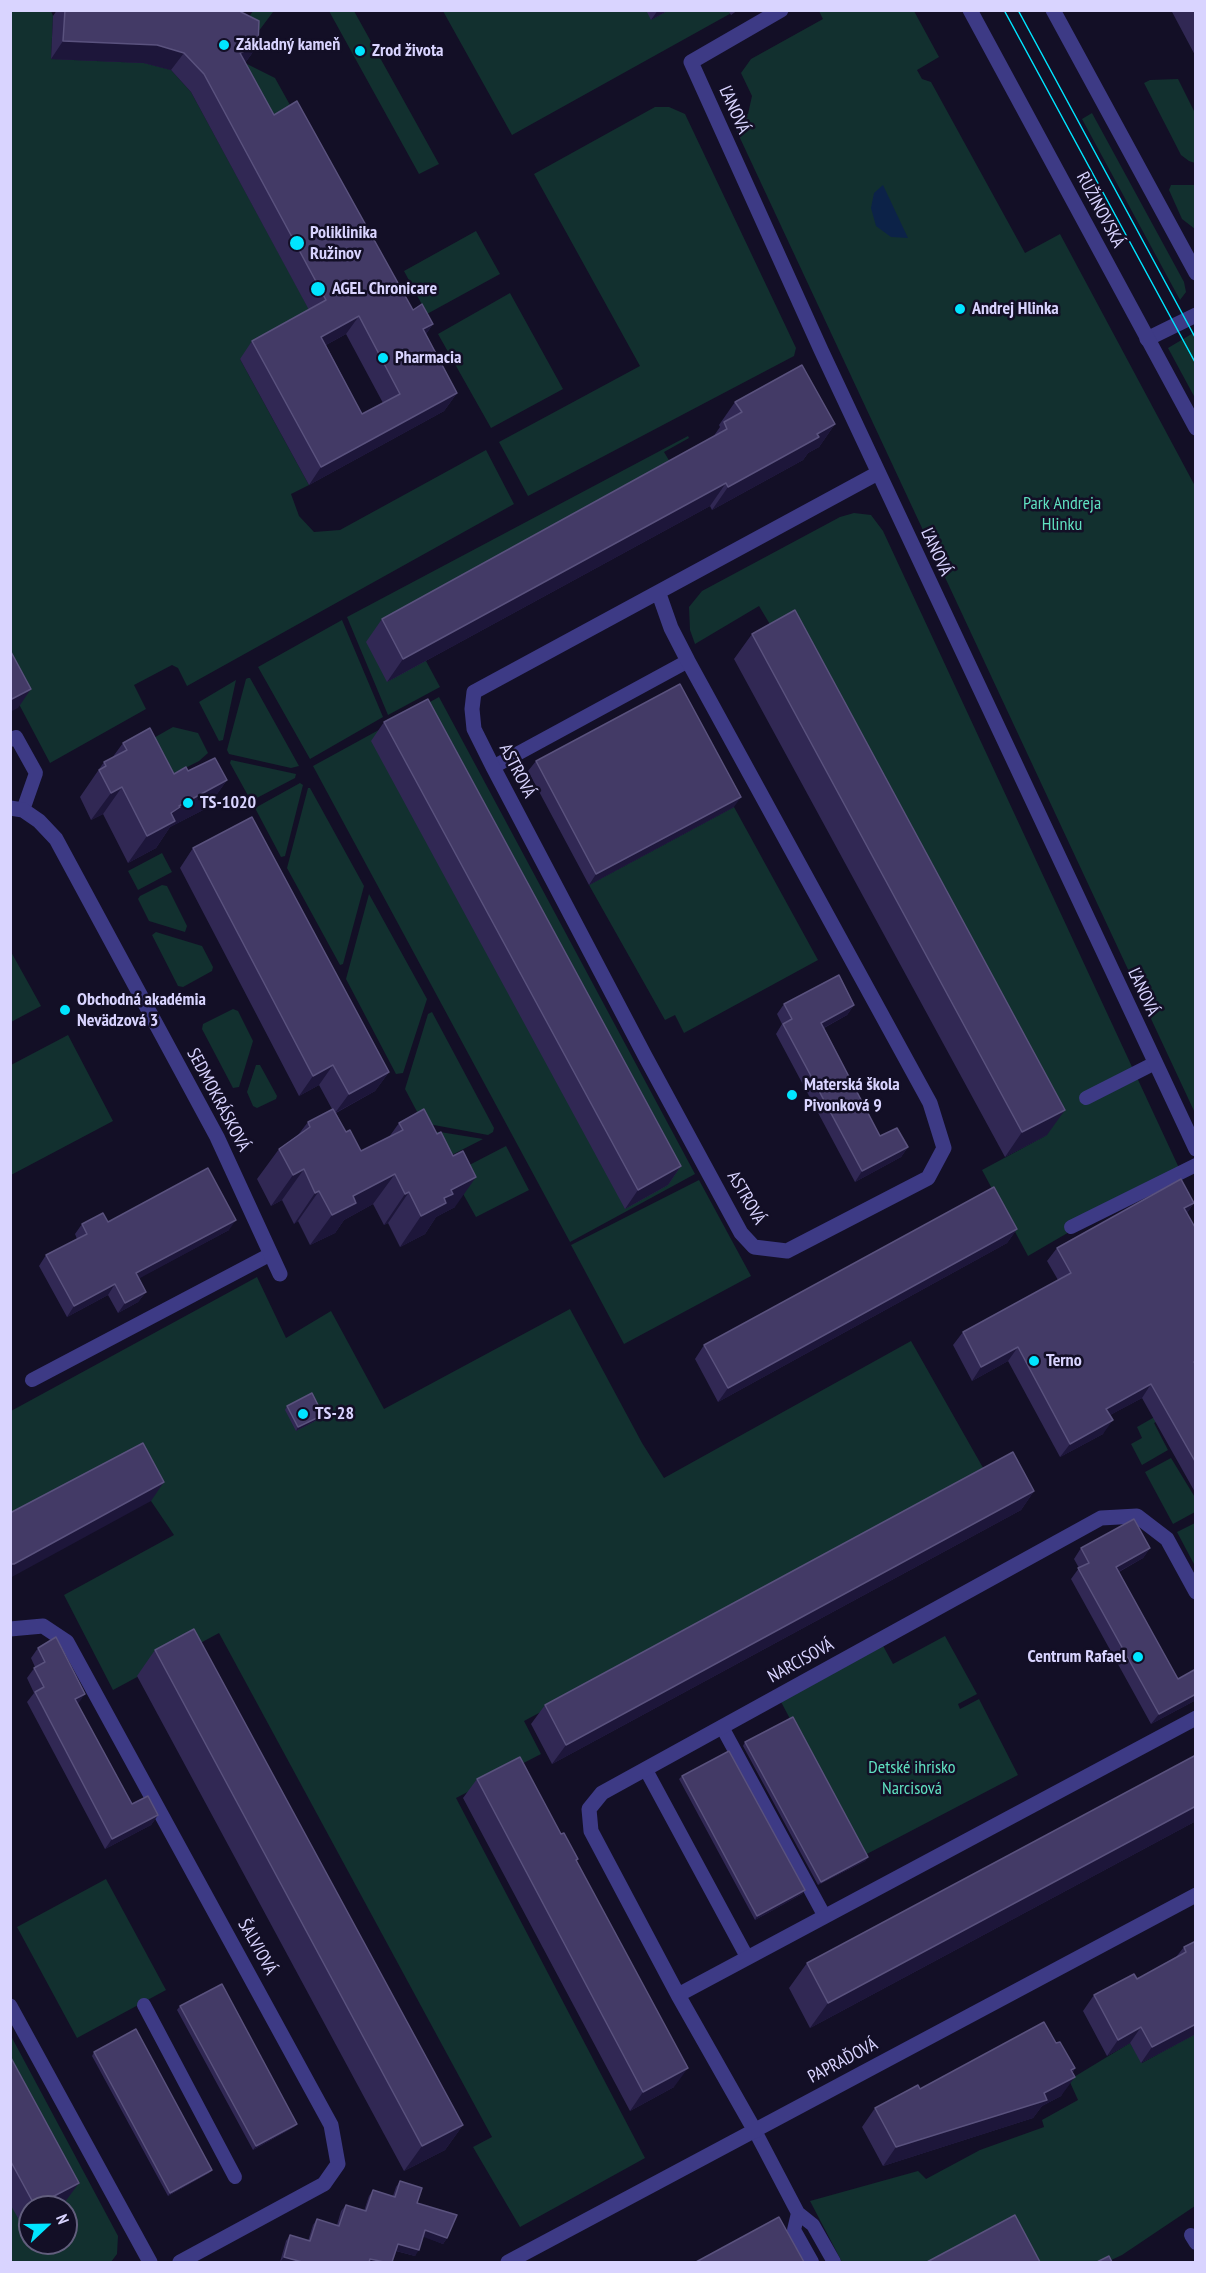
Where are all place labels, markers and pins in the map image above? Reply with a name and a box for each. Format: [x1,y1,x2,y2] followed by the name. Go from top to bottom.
[236,34,340,56] place label: Základný kameň
[217,38,231,52] marker: Základný kameň
[372,40,444,62] place label: Zrod života
[353,44,367,58] marker: Zrod života
[310,222,377,264] place label: Poliklinika Ružinov
[288,234,306,252] marker: Poliklinika Ružinov
[332,278,437,300] place label: AGEL Chronicare
[309,280,327,298] marker: AGEL Chronicare
[972,298,1059,320] place label: Andrej Hlinka
[953,302,967,316] marker: Andrej Hlinka
[395,347,462,369] place label: Pharmacia
[376,351,390,365] marker: Pharmacia
[200,792,256,814] place label: TS-1020
[181,796,195,810] marker: TS-1020
[77,989,206,1032] place label: Obchodná akadémia Nevädzová 3
[58,1003,72,1017] marker: Obchodná akadémia Nevädzová 3
[804,1074,900,1116] place label: Materská škola Pivonková 9
[785,1088,799,1102] marker: Materská škola Pivonková 9
[1046,1350,1082,1372] place label: Terno
[1027,1354,1041,1368] marker: Terno
[315,1403,354,1425] place label: TS-28
[296,1407,310,1421] marker: TS-28
[1028,1646,1126,1668] place label: Centrum Rafael
[1131,1650,1145,1664] marker: Centrum Rafael

